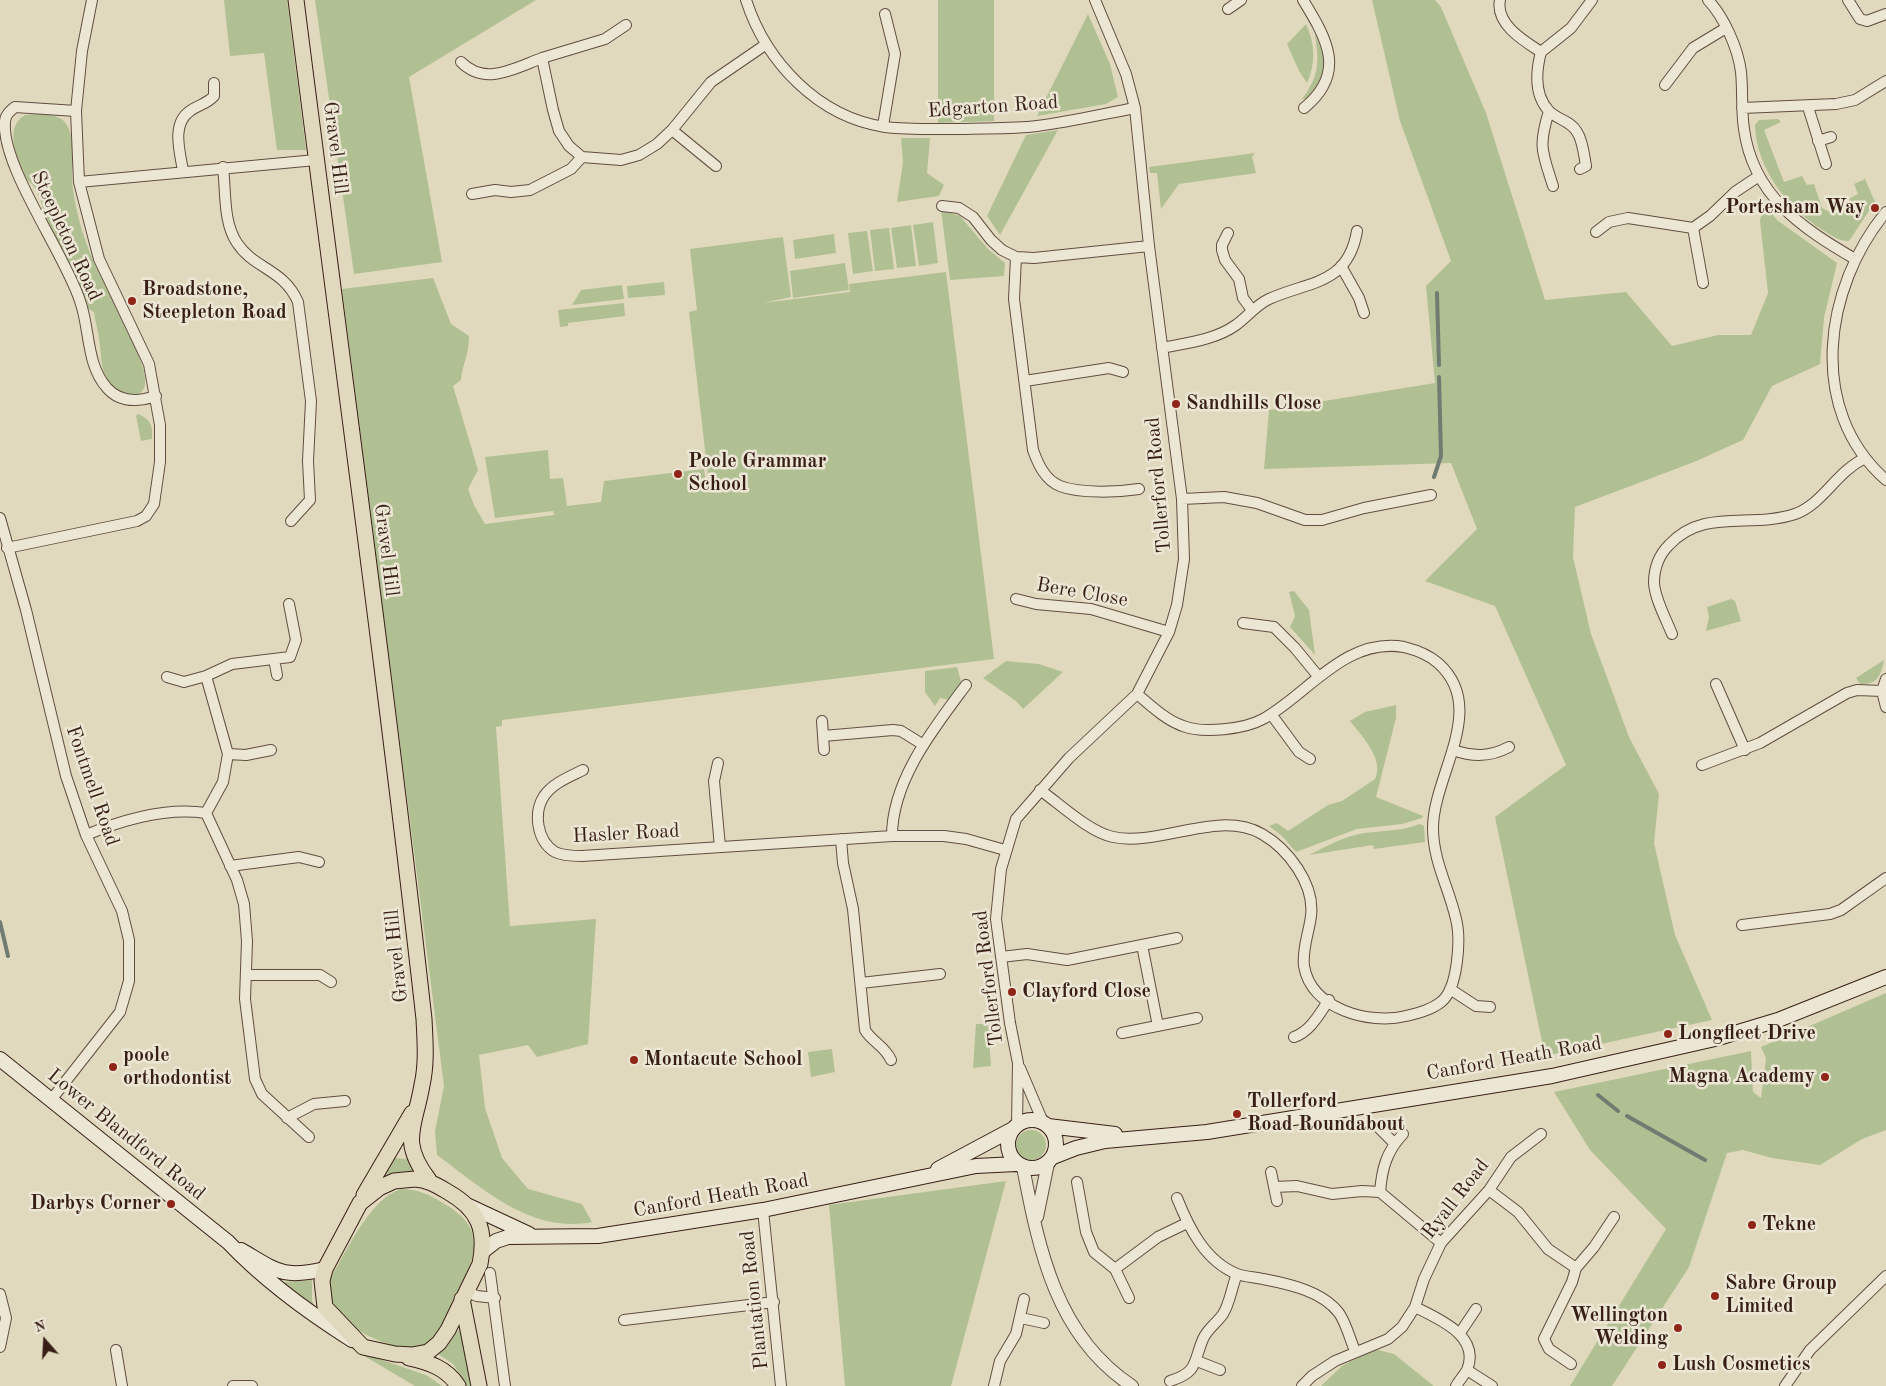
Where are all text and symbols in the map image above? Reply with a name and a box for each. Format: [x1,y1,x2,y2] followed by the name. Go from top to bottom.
[927,90,1059,124] street label: Edgarton Road
[317,100,353,196] street label: Gravel Hill
[25,167,107,305] street label: Steepleton Road
[1725,196,1865,220] place label: Portesham Way
[1869,202,1881,214] marker: Portesham Way
[142,278,287,325] place label: Broadstone, Steepleton Road
[126,295,138,307] marker: Broadstone, Steepleton Road
[1186,392,1322,416] place label: Sandhills Close
[1170,398,1182,410] marker: Sandhills Close
[1141,416,1177,554] street label: Tollerford Road
[688,450,826,497] place label: Poole Grammar School
[672,468,684,480] marker: Poole Grammar School
[368,502,404,598] street label: Gravel Hill
[1034,573,1130,613] street label: Bere Close
[60,723,124,849] street label: Fontmell Road
[572,819,680,849] street label: Hasler Road
[380,908,414,1004] street label: Gravel Hill
[969,909,1009,1047] street label: Tollerford Road
[1022,980,1151,1004] place label: Clayford Close
[1006,986,1018,998] marker: Clayford Close
[1678,1022,1816,1046] place label: Longfleet Drive
[1662,1028,1674,1040] marker: Longfleet Drive
[1424,1032,1604,1086] street label: Canford Heath Road
[123,1044,231,1091] place label: poole orthodontist
[644,1048,802,1072] place label: Montacute School
[628,1054,640,1066] marker: Montacute School
[107,1061,119,1073] marker: poole orthodontist
[42,1064,210,1206] street label: Lower Blandford Road
[1669,1065,1815,1089] place label: Magna Academy
[1819,1071,1831,1083] marker: Magna Academy
[1247,1090,1405,1137] place label: Tollerford Road Roundabout
[1231,1108,1243,1120] marker: Tollerford Road Roundabout
[1417,1154,1495,1244] street label: Ryall Road
[631,1169,811,1223] street label: Canford Heath Road
[30,1192,161,1216] place label: Darbys Corner
[165,1198,177,1210] marker: Darbys Corner
[1762,1213,1816,1237] place label: Tekne
[1746,1219,1758,1231] marker: Tekne
[736,1229,774,1371] street label: Plantation Road
[1725,1272,1837,1319] place label: Sabre Group Limited
[1709,1290,1721,1302] marker: Sabre Group Limited
[1570,1304,1668,1351] place label: Wellington Welding
[20,1316,70,1366] north arrow
[33,1318,47,1335] text: N
[1672,1322,1684,1334] marker: Wellington Welding
[1672,1353,1810,1377] place label: Lush Cosmetics
[1656,1359,1668,1371] marker: Lush Cosmetics

